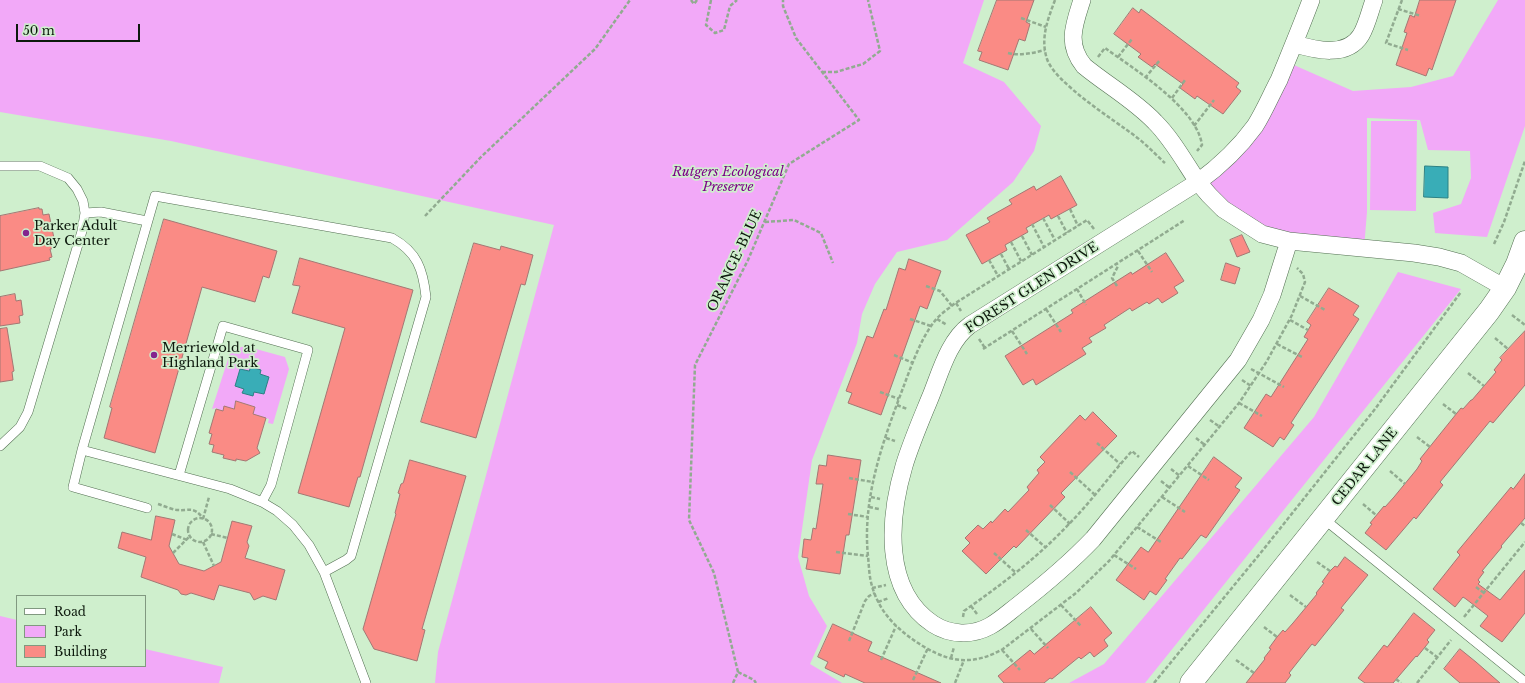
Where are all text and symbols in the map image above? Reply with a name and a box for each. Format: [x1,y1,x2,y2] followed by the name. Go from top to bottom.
[18,16,142,42] scale bar
[23,23,55,38] text: 50 m
[672,164,784,195] park label: Rutgers Ecological Preserve
[705,208,765,314] street label: ORANGE-BLUE
[34,218,118,249] place label: Parker Adult Day Center
[21,228,31,238] marker: Parker Adult Day Center
[963,239,1101,337] street label: FOREST GLEN DRIVE
[162,340,258,371] place label: Merriewold at Highland Park
[149,350,159,360] marker: Merriewold at Highland Park
[1329,425,1401,509] street label: CEDAR LANE
[16,595,146,667] legend
[54,604,86,619] text: Road
[54,624,82,639] text: Park
[54,644,107,659] text: Building

